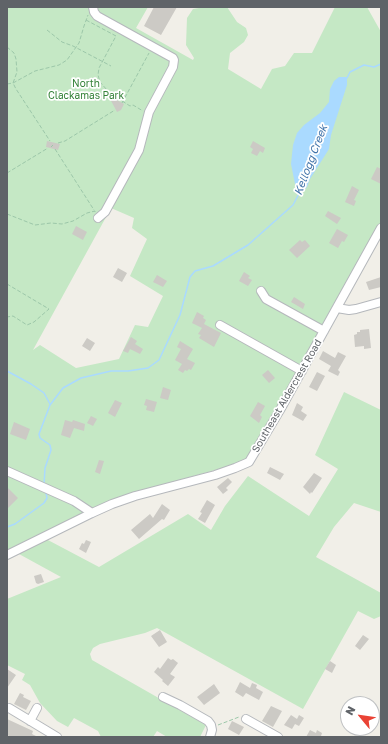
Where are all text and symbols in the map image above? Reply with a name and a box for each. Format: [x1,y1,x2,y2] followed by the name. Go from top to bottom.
[48,78,124,102] park label: North Clackamas Park
[292,123,330,197] water label: Kellogg Creek
[250,337,324,455] street label: Southeast Aldercrest Road
[340,696,380,736] north arrow
[342,704,358,717] text: N

